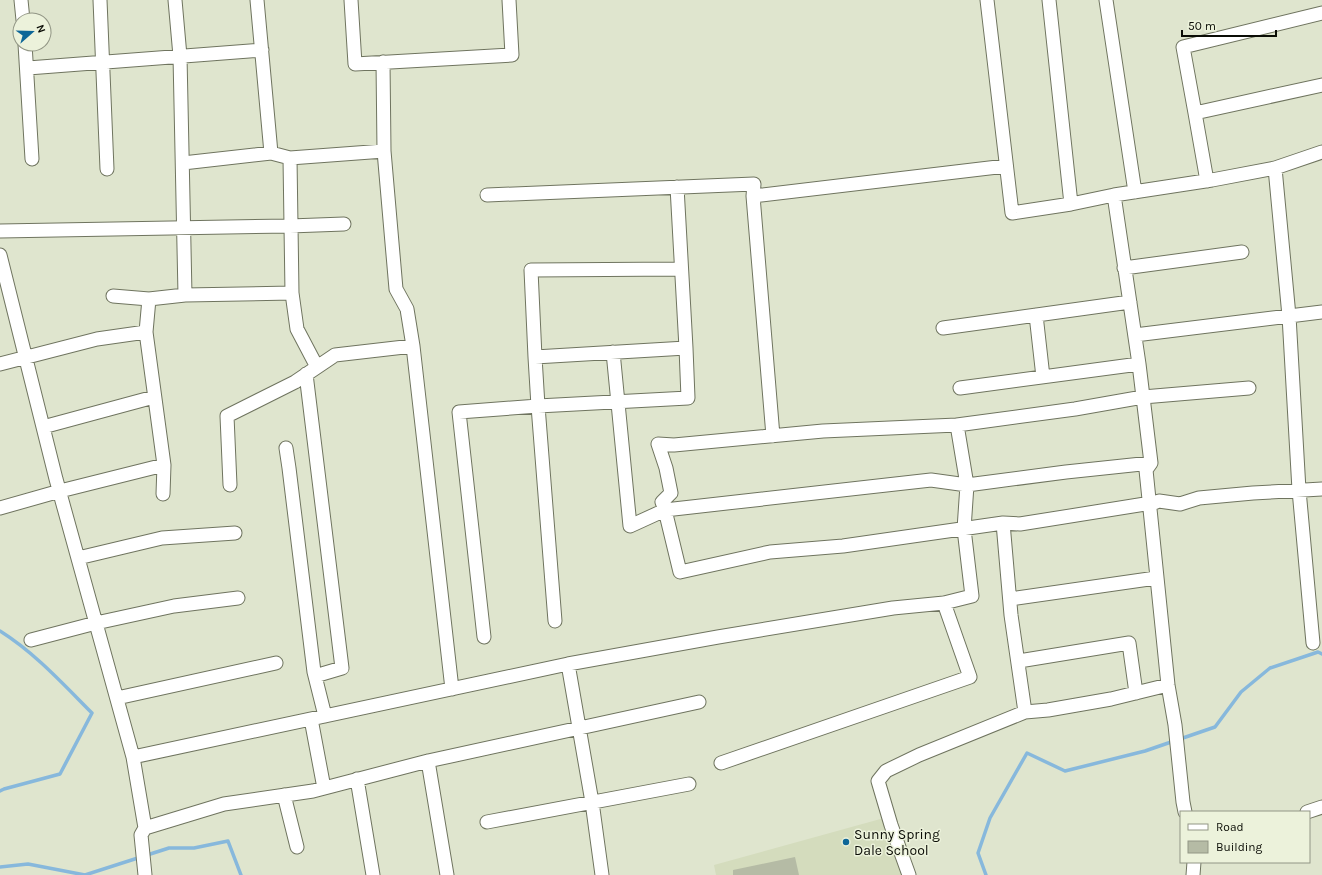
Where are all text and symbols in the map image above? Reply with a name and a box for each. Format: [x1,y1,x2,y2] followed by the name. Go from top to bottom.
[12,12,52,52] north arrow
[1182,12,1276,38] scale bar
[1188,19,1216,33] text: 50 m
[33,23,48,35] text: N
[1180,811,1310,863] legend
[1216,820,1244,834] text: Road
[854,826,940,859] place label: Sunny Spring Dale School
[841,837,851,847] marker: Sunny Spring Dale School
[1216,840,1263,854] text: Building

